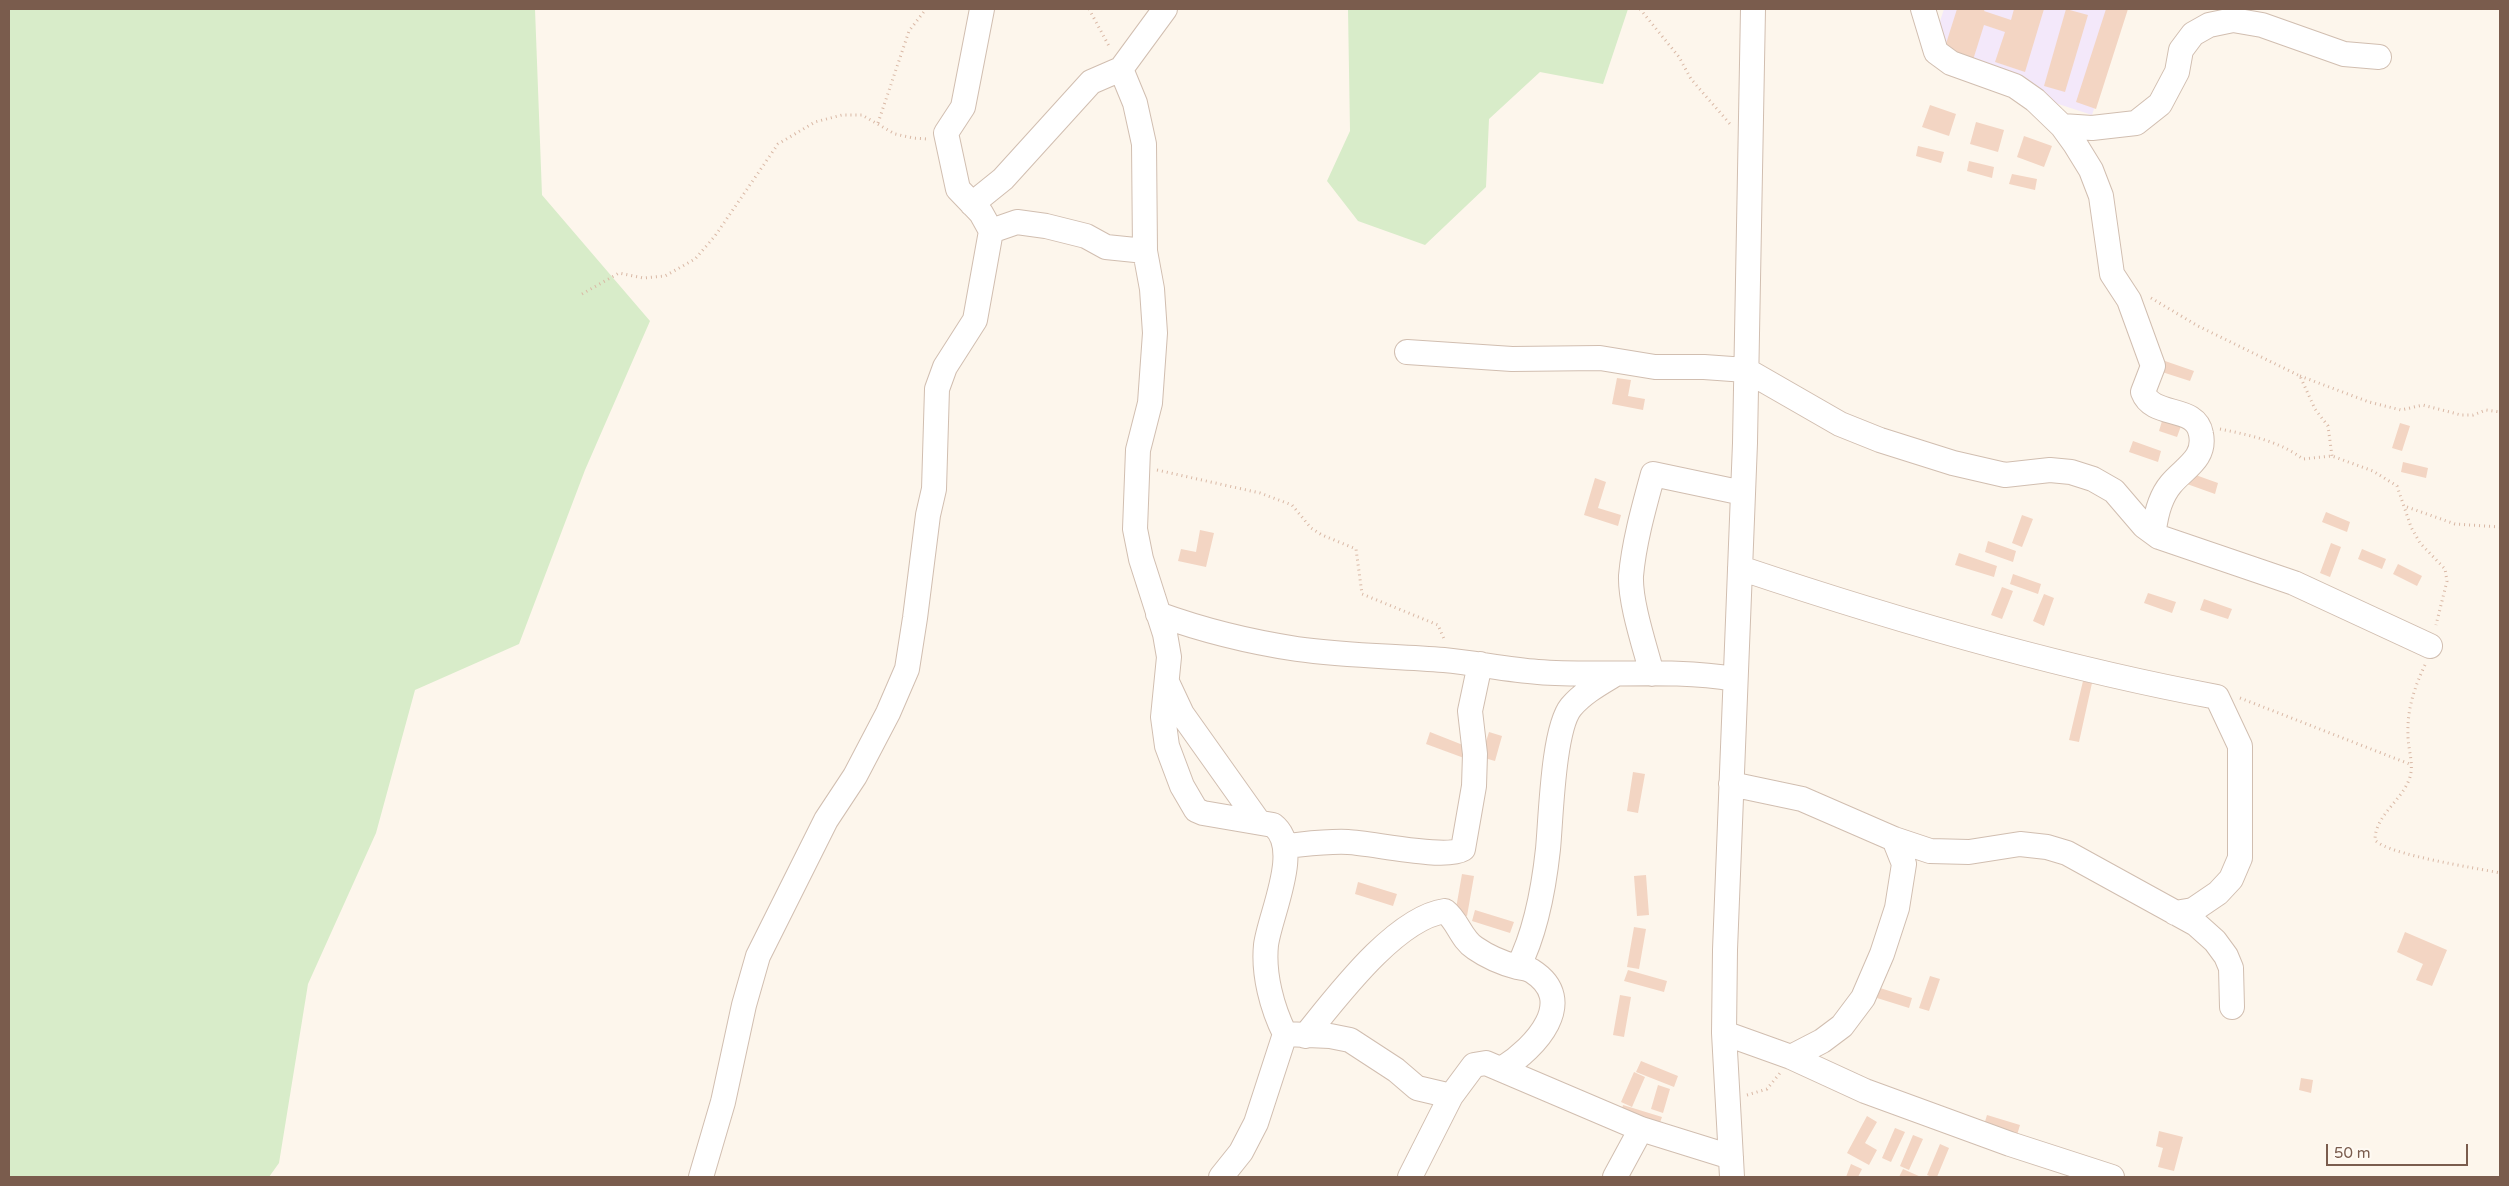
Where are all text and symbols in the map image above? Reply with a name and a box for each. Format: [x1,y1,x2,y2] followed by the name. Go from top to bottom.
[2329,1134,2472,1166] scale bar
[2334,1144,2371,1162] text: 50 m

